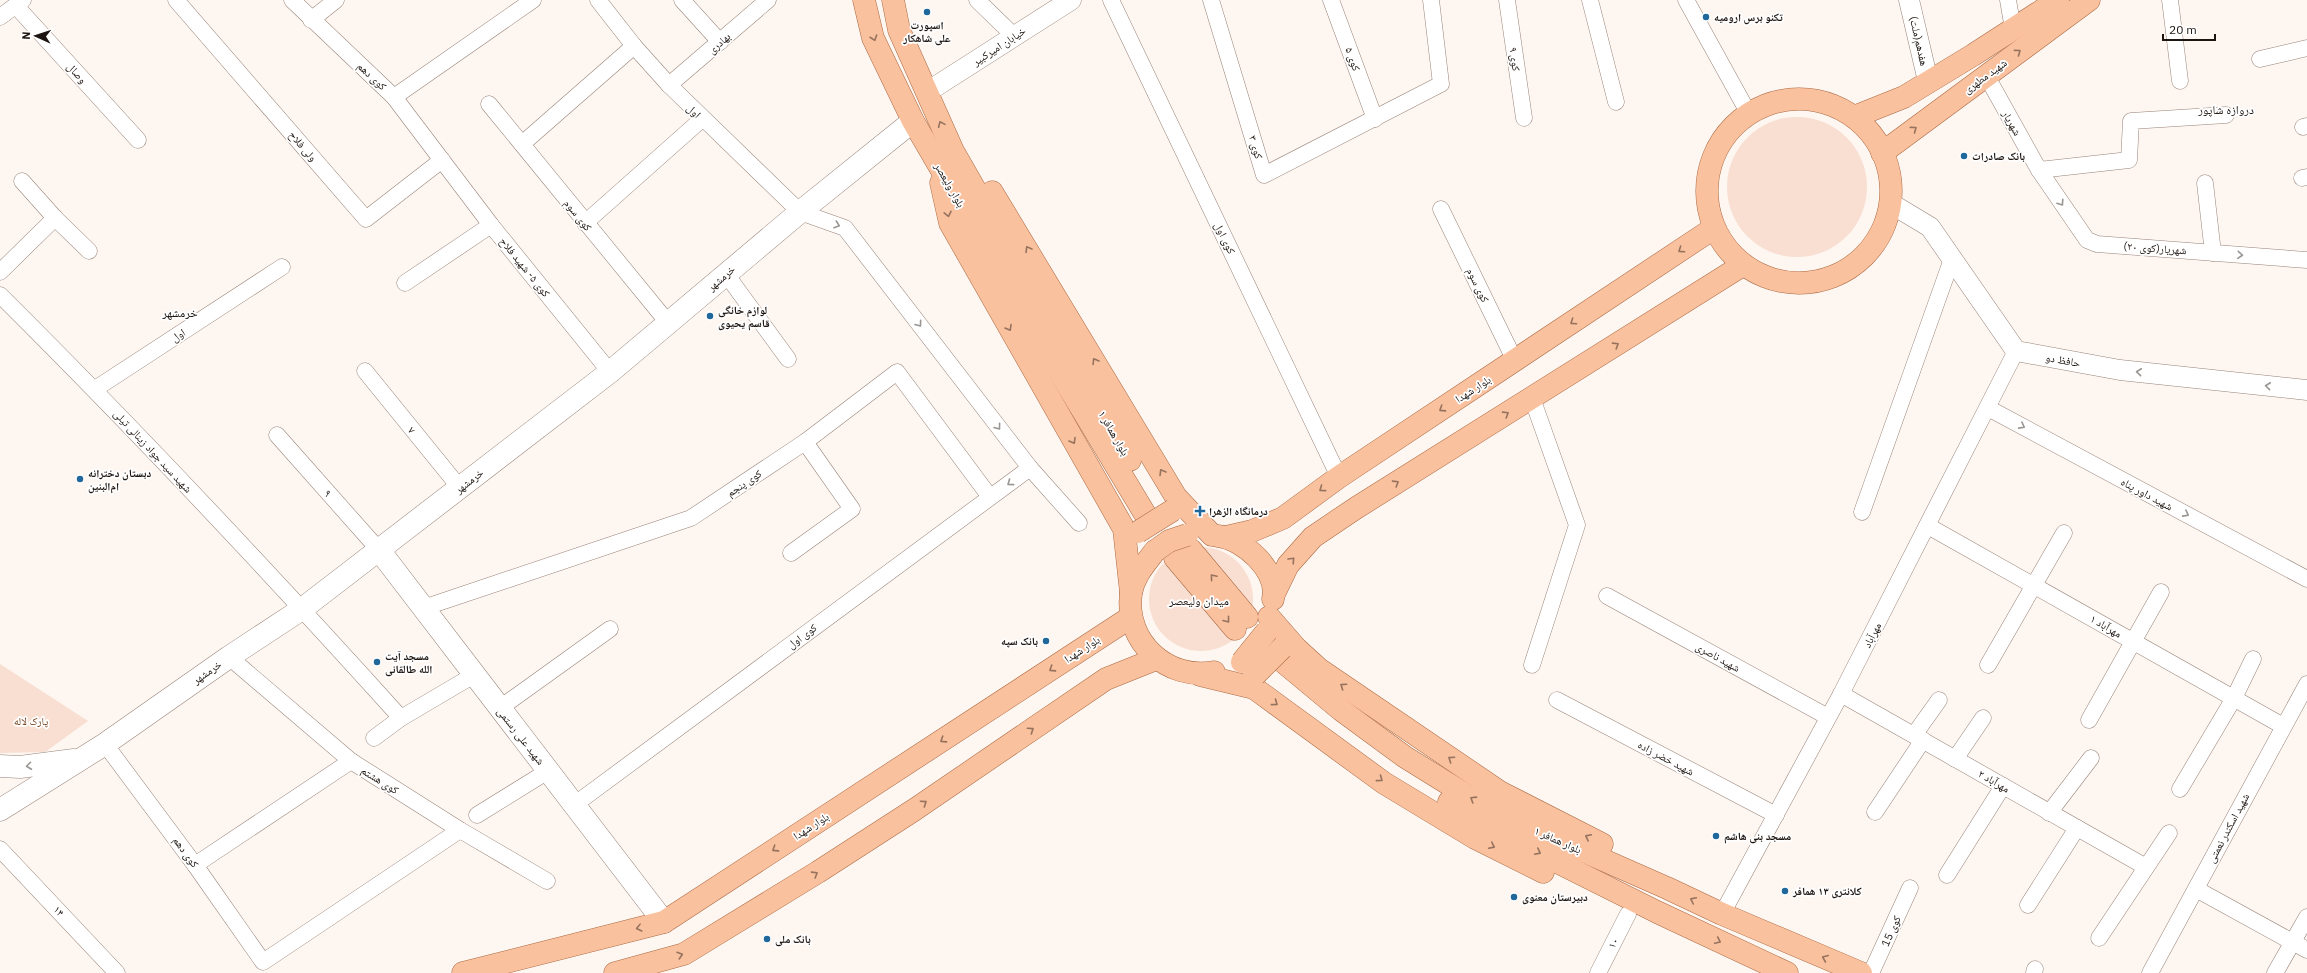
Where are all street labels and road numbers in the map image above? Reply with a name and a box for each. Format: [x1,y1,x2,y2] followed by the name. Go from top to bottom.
[1906,15,1932,68] street label: هفدهم(ملت)
[969,24,1028,69] street label: خیابان امیرکبیر
[705,29,733,57] street label: بهادری
[1342,45,1364,73] street label: کوی ۵
[1506,46,1524,72] street label: کوی ۹
[1960,55,2010,97] street label: شهید مطهری
[354,59,390,94] street label: کوی دهم
[64,60,90,86] street label: وصال
[684,101,704,121] street label: اول
[1999,107,2025,138] street label: شهریار
[286,128,320,164] street label: ولی فلاح
[1246,133,1266,161] street label: کوی ۳
[931,159,968,210] street label: بلوار ولیعصر
[561,196,595,234] street label: کوی سوم
[1211,220,1239,256] street label: کوی اول
[497,234,554,300] street label: کوی ۵- شهید فلاح
[2123,239,2187,257] street label: شهریار(کوی ۲۰)
[703,262,738,295] street label: خرمشهر
[1464,265,1493,305] street label: کوی سوم
[168,325,188,345] street label: اول
[2044,350,2082,370] street label: حافظ دو
[1453,372,1493,406] street label: بلوار شهدا
[111,407,195,495] street label: شهید سید جواد زینالی تیلی
[1095,408,1133,458] street label: بلوار همافر ۱
[405,424,419,436] street label: ۷
[451,466,486,497] street label: خرمشهر
[724,466,765,501] street label: کوی پنجم
[2119,475,2175,514] street label: شهید داور پناه
[321,487,335,499] street label: ۹
[2088,611,2124,641] street label: مهرآباد ۱
[784,620,820,652] street label: کوی اول
[1860,620,1884,650] street label: مهرآباد
[1062,632,1102,666] street label: بلوار شهدا
[1693,639,1743,675] street label: شهید ناصری
[189,657,224,688] street label: خرمشهر
[494,704,548,768] street label: شهید علی رستمی
[1635,737,1697,779] street label: شهید خضر زاده
[358,763,402,798] street label: کوی هشتم
[1976,766,2012,796] street label: مهرآباد ۲
[2204,791,2252,865] street label: شهید اسکندر نعمتی
[791,809,831,843] street label: بلوار شهدا
[1532,823,1584,857] street label: بلوار همافر ۱
[169,834,202,871] street label: کوی دهم
[51,903,68,919] street label: ۱۴
[1878,913,1904,949] street label: کوی 15
[1605,935,1621,951] street label: ۱۰

